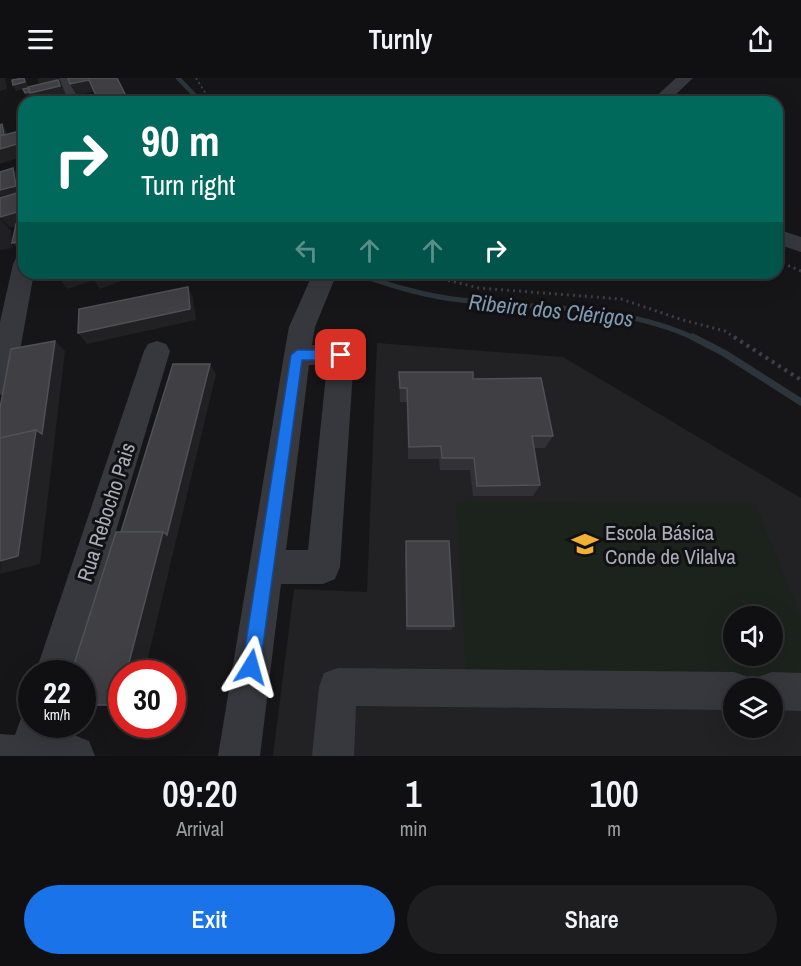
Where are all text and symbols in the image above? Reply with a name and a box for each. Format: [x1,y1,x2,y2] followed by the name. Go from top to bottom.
[369,21,432,57] text: Turnly
[24,23,57,56] icon: menu
[744,23,777,56] icon: share
[141,113,220,169] text: 90 m
[42,120,120,198] icon: right
[141,167,235,203] text: Turn right
[290,234,323,267] icon: left
[353,234,386,267] icon: ahead
[416,234,449,267] icon: ahead
[479,234,512,267] icon: right
[467,286,635,334] water label: Ribeira dos Clérigos
[315,329,366,380] pin
[324,338,357,371] icon: arrive
[70,439,142,585] street label: Rua Rebocho Pais
[605,518,736,571] place label: Escola Básica Conde de Vilalva
[570,529,600,559] school or university icon: Escola Básica Conde de Vilalva
[723,606,783,738] map controls
[723,606,783,666] button: sound
[219,635,283,699] position arrow
[108,660,186,738] speed limit sign: 30
[43,672,71,712] text: 22
[723,678,783,738] button: layers
[44,704,70,725] text: km/h
[162,770,237,818] text: 09:20
[405,770,422,818] text: 1
[589,770,639,818] text: 100
[176,815,224,842] text: Arrival
[400,815,427,842] text: min
[607,815,621,842] text: m
[24,885,395,954] button: Exit
[407,885,777,954] button: Share

